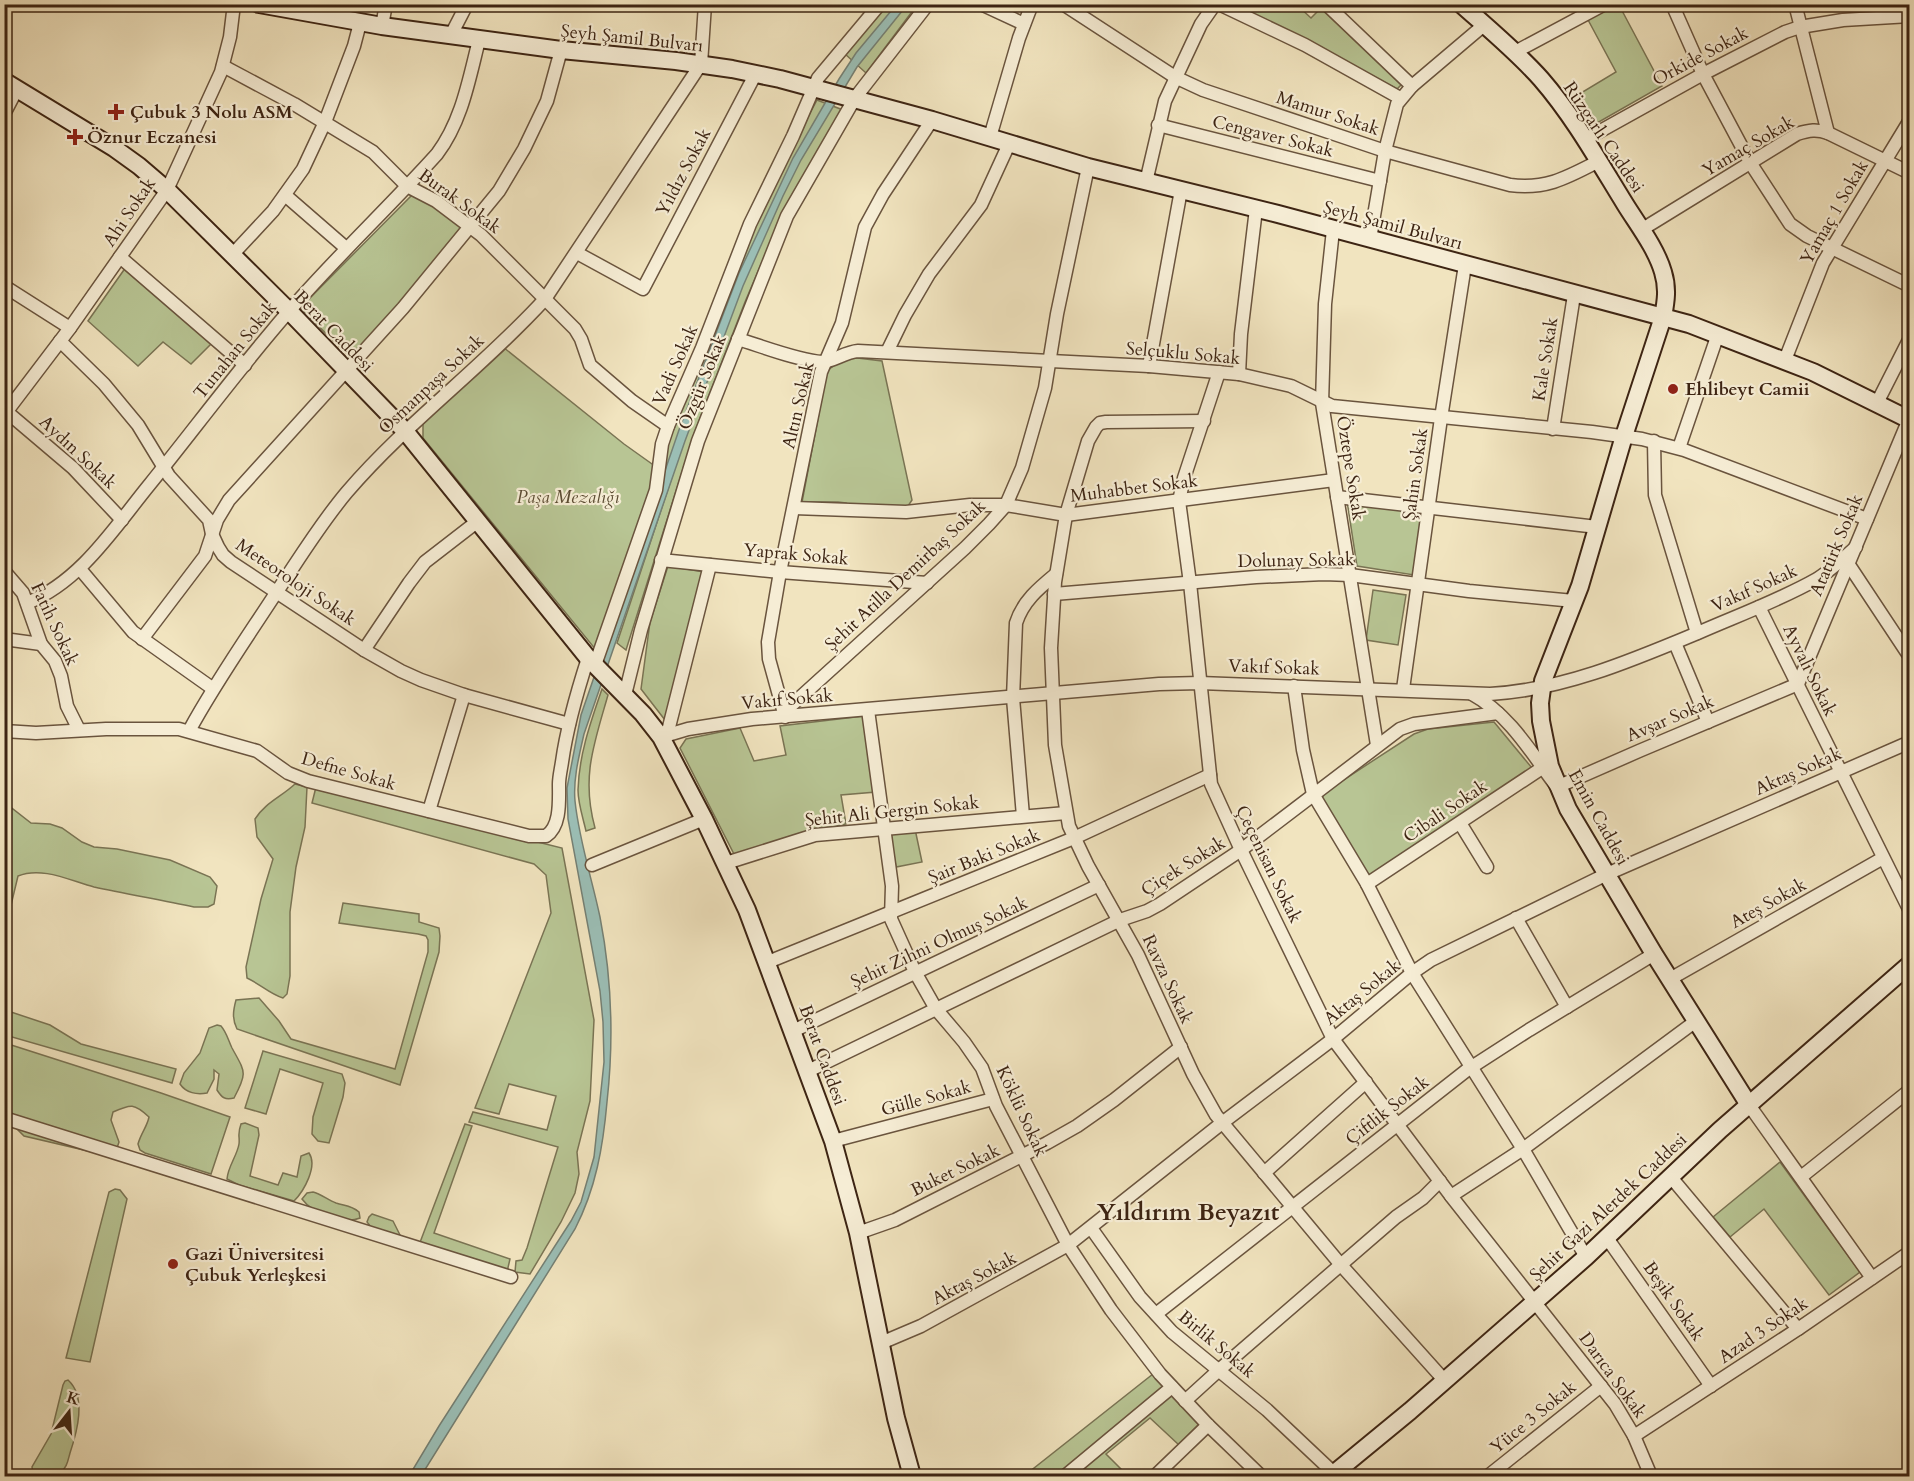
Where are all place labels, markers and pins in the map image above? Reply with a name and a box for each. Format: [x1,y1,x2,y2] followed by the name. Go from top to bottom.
[130,100,293,125] place label: Çubuk 3 Nolu ASM
[107,103,125,121] marker: Çubuk 3 Nolu ASM
[87,125,217,150] place label: Öznur Eczanesi
[68,130,82,144] marker: Öznur Eczanesi
[1685,377,1810,402] place label: Ehlibeyt Camii
[1666,382,1680,396] marker: Ehlibeyt Camii
[185,1242,327,1288] place label: Gazi Üniversitesi Çubuk Yerleşkesi
[166,1257,180,1271] marker: Gazi Üniversitesi Çubuk Yerleşkesi

